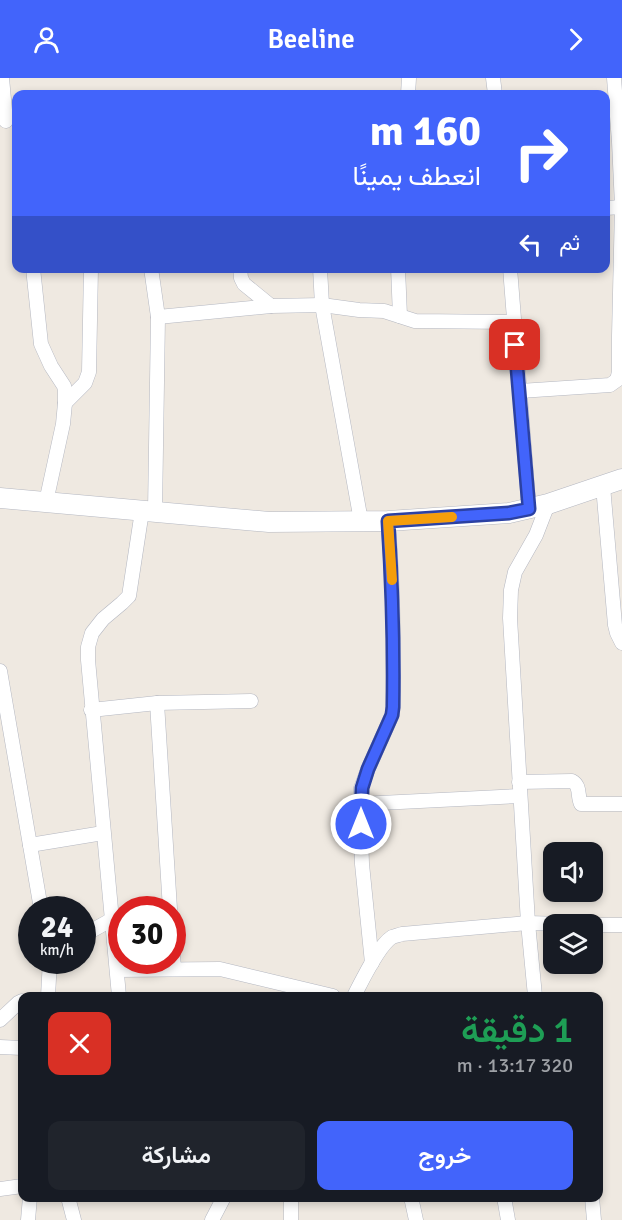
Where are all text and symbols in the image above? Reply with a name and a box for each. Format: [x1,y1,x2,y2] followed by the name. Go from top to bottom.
[30,23,63,56] icon: person
[267,23,355,56] text: Beeline
[559,23,592,56] icon: forward
[370,106,481,157] text: 160 m
[502,114,580,192] icon: right
[352,160,481,193] text: انعطف يمينًا
[514,228,547,261] icon: left
[559,229,580,256] text: ثم
[489,319,540,370] pin
[498,328,531,361] icon: arrive
[329,792,393,856] position arrow
[543,842,603,974] map controls
[543,842,603,902] button: sound
[108,896,186,974] speed limit sign: 30
[41,909,73,946] text: 24
[543,914,603,974] button: layers
[40,941,74,959] text: km/h
[461,1008,573,1053] text: 1 دقيقة
[48,1012,111,1075] button: close
[457,1053,573,1078] text: 320 m · 13:17
[48,1121,305,1190] button: مشاركة
[317,1121,573,1190] button: خروج

